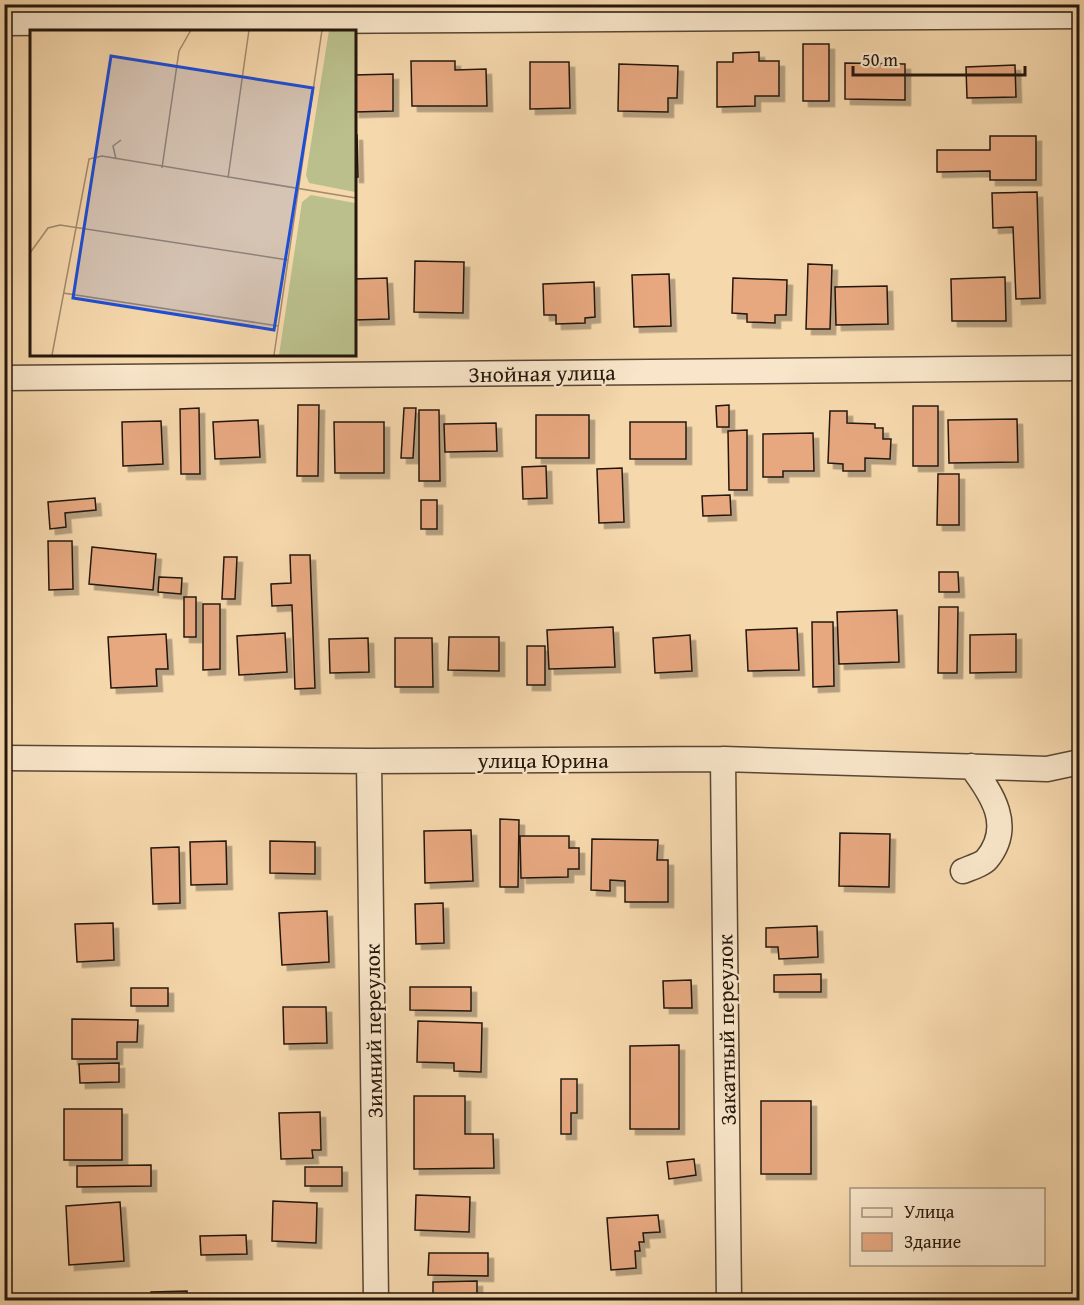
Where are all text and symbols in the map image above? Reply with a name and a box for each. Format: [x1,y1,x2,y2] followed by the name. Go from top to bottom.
[30,30,356,356] inset map
[853,39,1026,77] scale bar
[862,46,898,73] text: 50 m
[468,356,616,390] street label: Знойная улица
[476,744,609,776] street label: улица Юрина
[708,933,744,1126] street label: Закатный переулок
[355,943,391,1119] street label: Зимний переулок
[850,1188,1045,1266] legend
[904,1198,955,1225] text: Улица
[904,1228,961,1255] text: Здание

